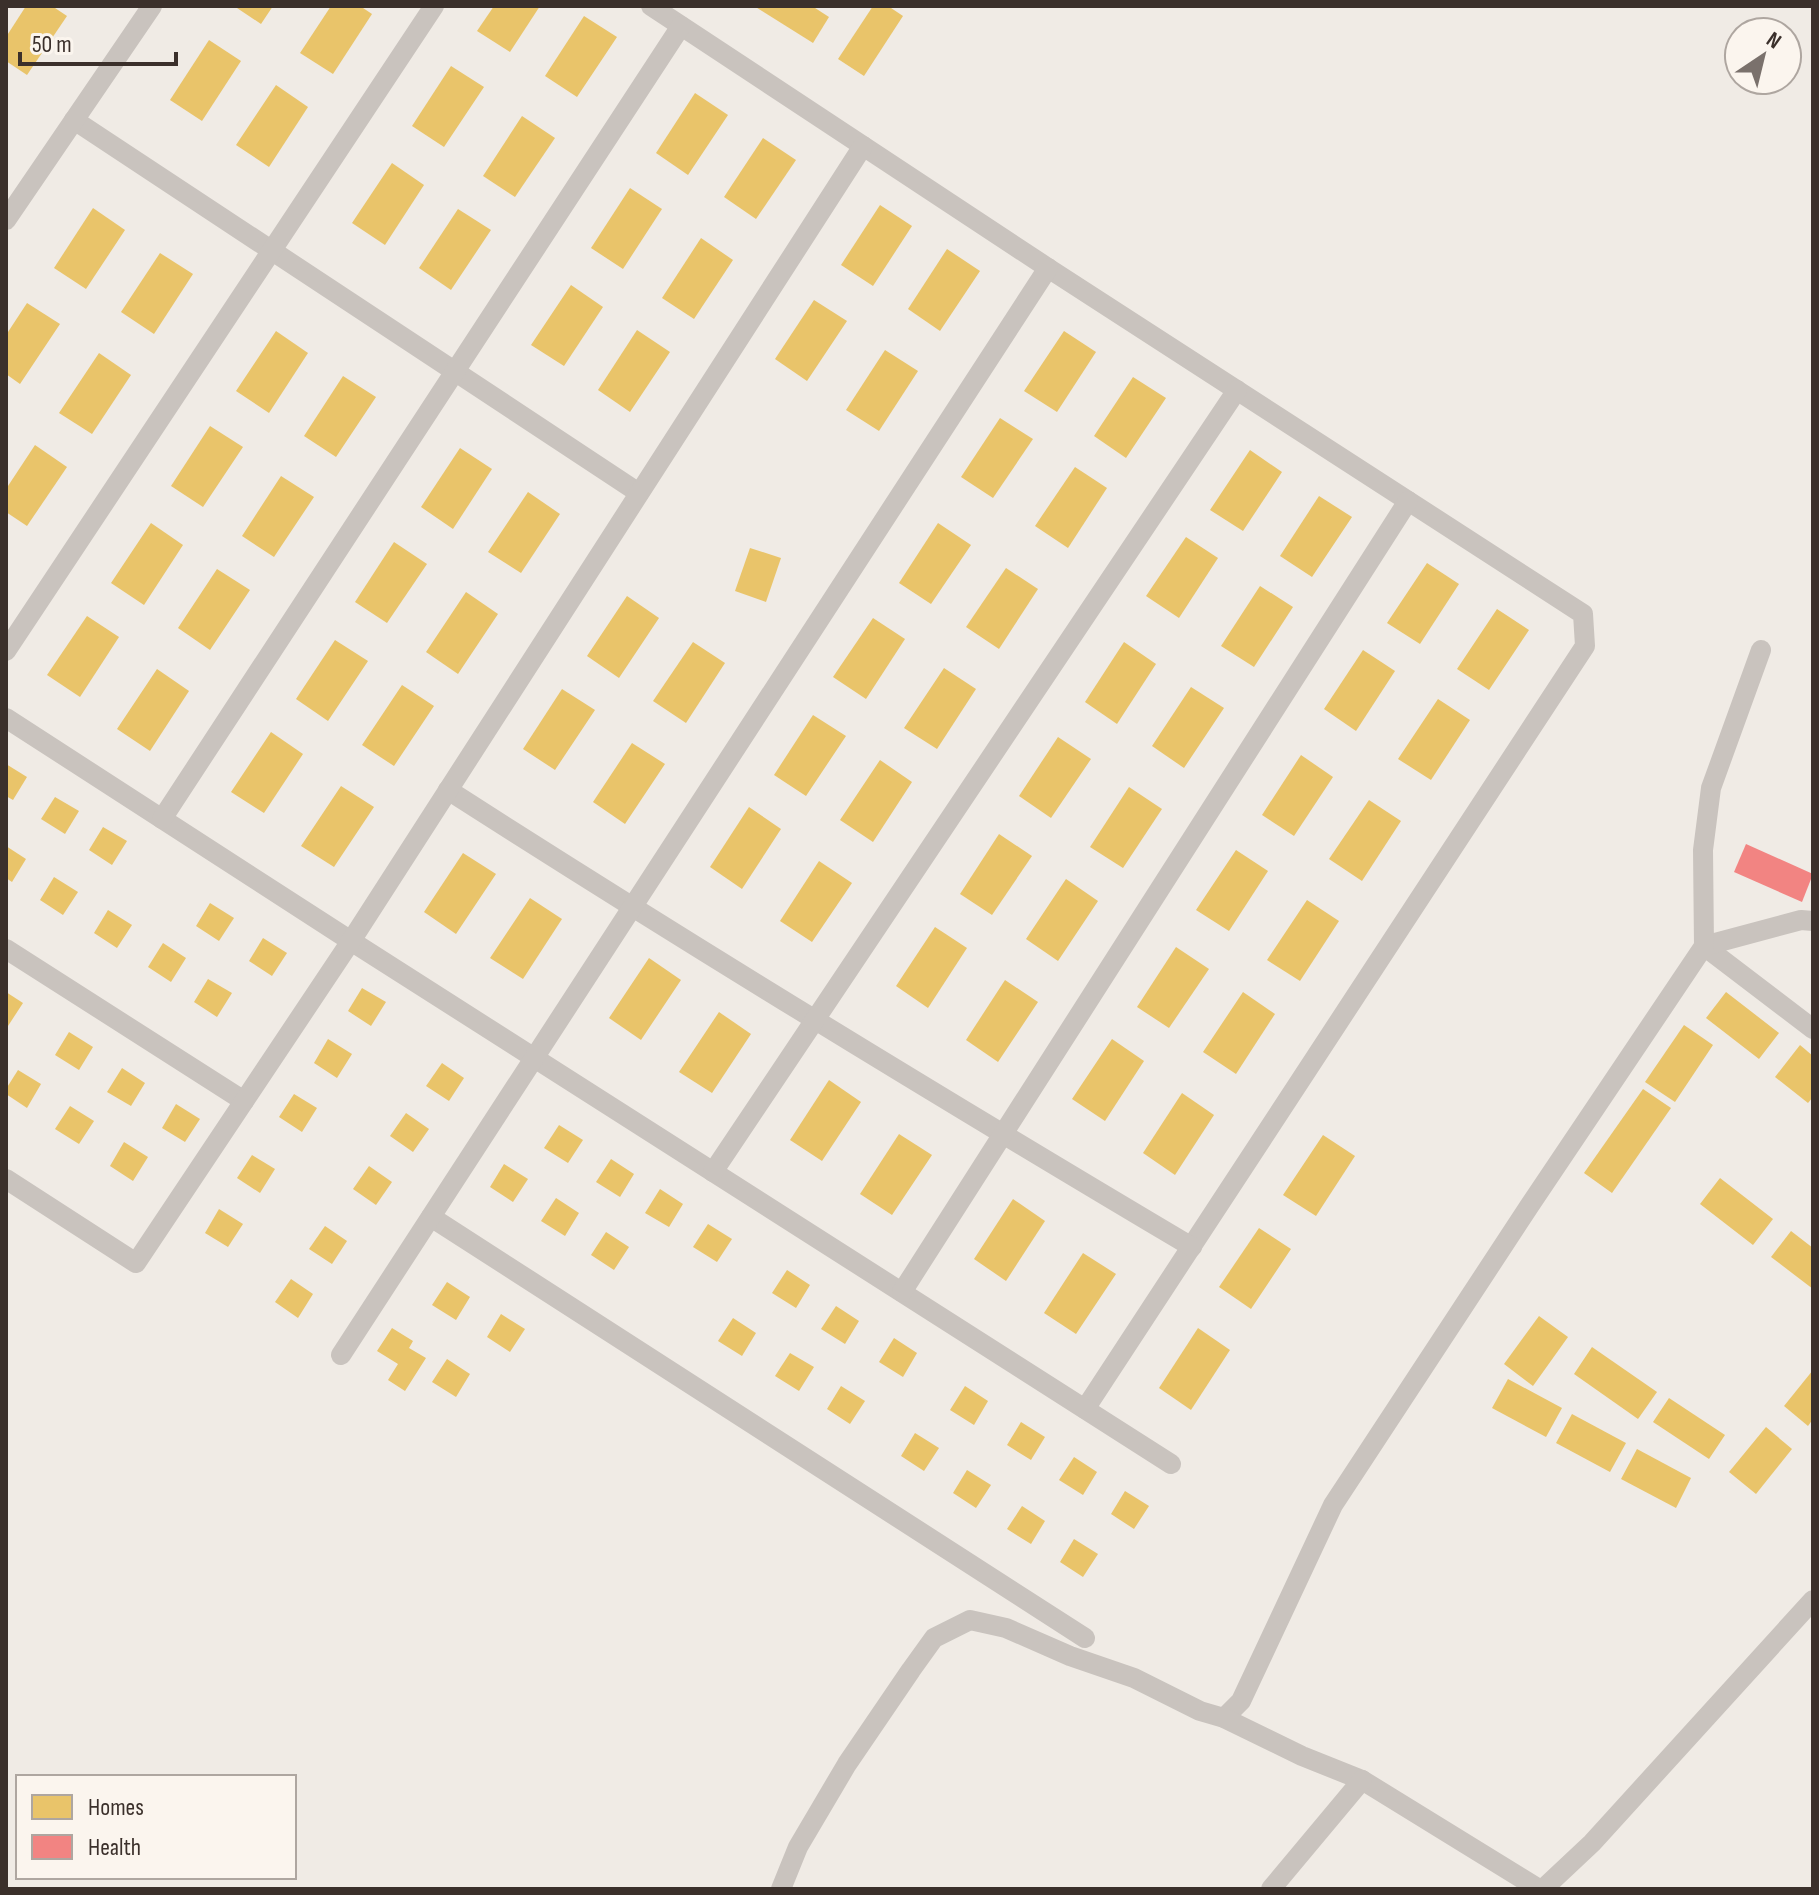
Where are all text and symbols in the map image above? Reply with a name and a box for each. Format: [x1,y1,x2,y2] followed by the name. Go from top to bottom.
[20,16,176,66] scale bar
[1723,16,1803,96] north arrow
[1761,26,1786,55] text: N
[32,30,72,59] text: 50 m
[16,1775,296,1879] legend
[88,1793,144,1822] text: Homes
[88,1833,141,1862] text: Health

